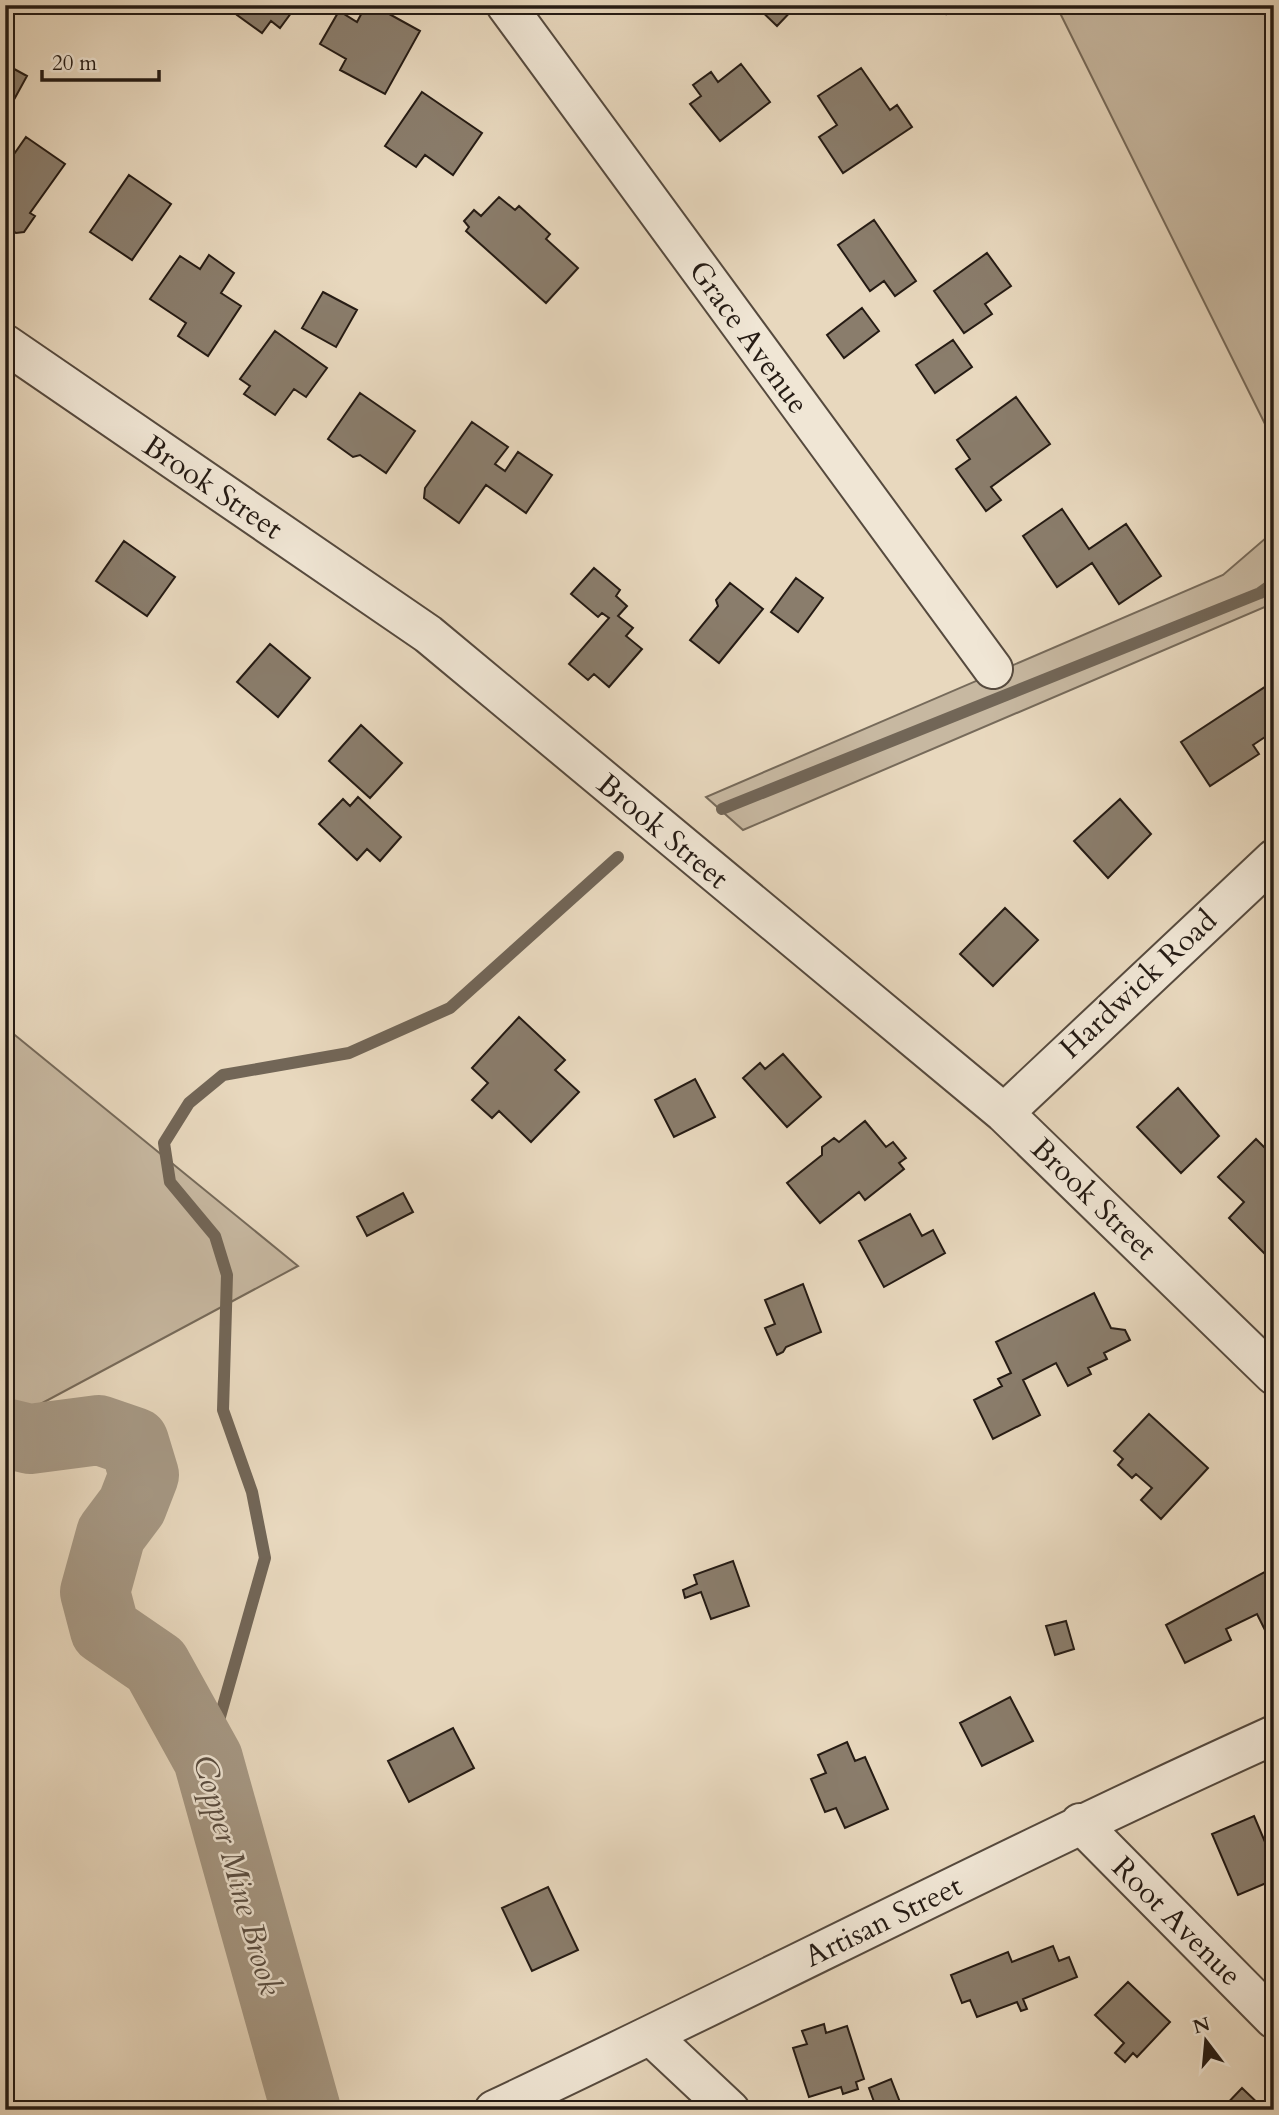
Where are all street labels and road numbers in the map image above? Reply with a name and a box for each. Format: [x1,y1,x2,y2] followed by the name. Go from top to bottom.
[679,252,818,422] street label: Grace Avenue
[135,426,291,549] street label: Brook Street
[588,764,738,899] street label: Brook Street
[1051,901,1226,1068] street label: Hardwick Road
[1022,1129,1166,1270] street label: Brook Street
[1103,1847,1251,1995] street label: Root Avenue
[798,1865,969,1977] street label: Artisan Street

